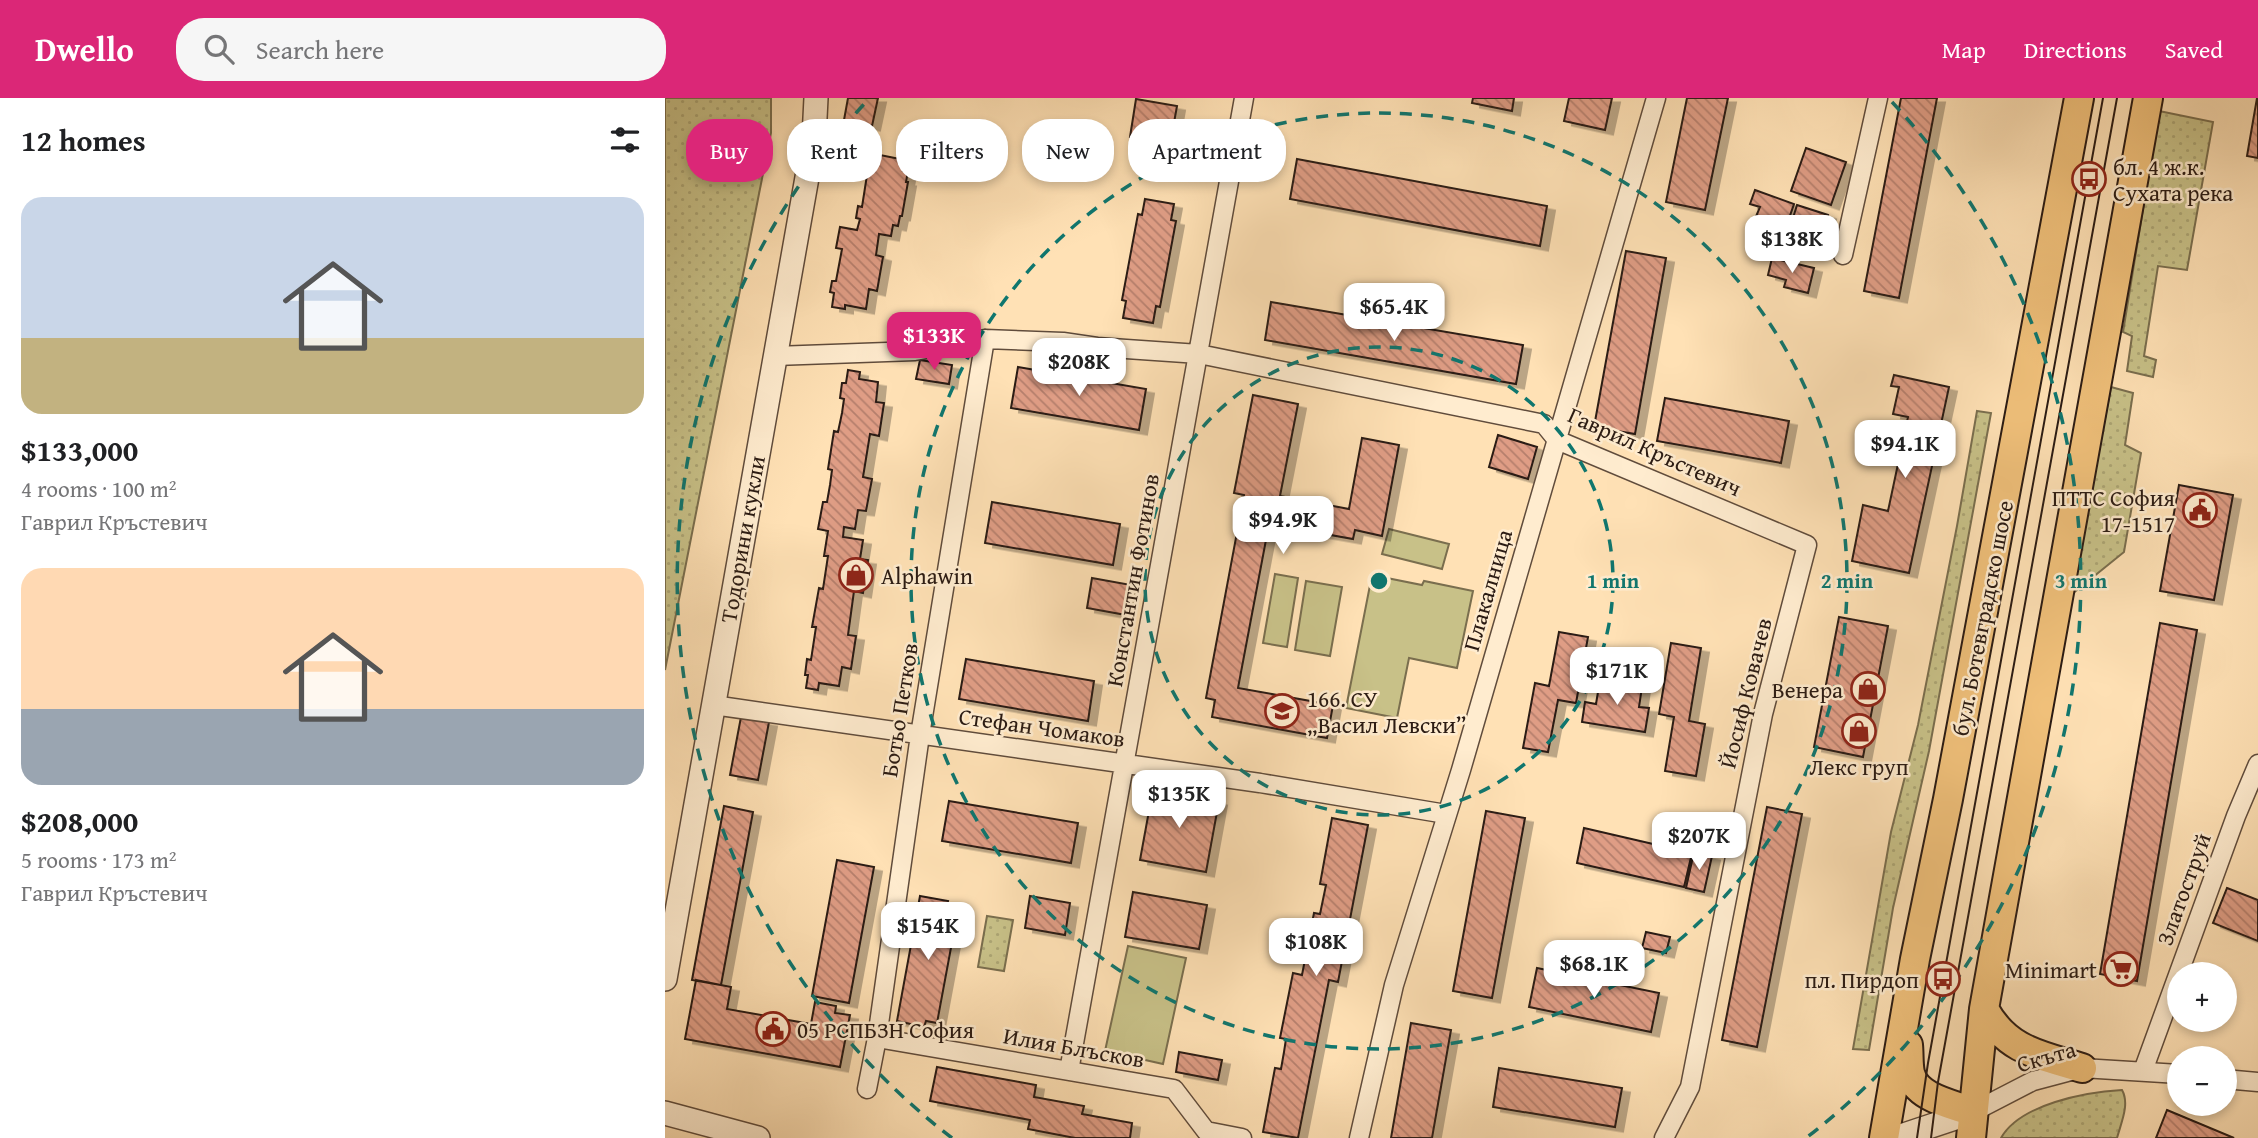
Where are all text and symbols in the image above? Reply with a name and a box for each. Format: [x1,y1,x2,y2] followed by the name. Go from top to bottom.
[176,18,666,81] search box
[35,25,134,73] text: Dwello
[200,30,238,68] icon: search
[256,30,384,69] text: Search here
[1942,32,1986,67] text: Map
[2024,32,2127,67] text: Directions
[2165,32,2223,67] text: Saved
[21,118,146,162] text: 12 homes
[686,119,773,182] chip: Buy
[787,119,882,182] chip: Rent
[896,119,1008,182] chip: Filters
[1022,119,1114,182] chip: New
[1128,119,1286,182] chip: Apartment
[606,121,644,159] icon: filters
[2113,150,2233,209] place label: бл. 4 ж.к. Сухата река
[2070,160,2108,198] bus stop icon: бл. 4 ж.к. Сухата река
[1743,216,1841,275] pin: $138K
[1761,221,1823,254] text: $138K
[270,243,396,369] icon: home
[1337,284,1451,343] pin: $65.4K
[1360,289,1428,322] text: $65.4K
[885,313,983,372] pin: $133K
[903,318,965,351] text: $133K
[1030,338,1128,398] pin: $208K
[1048,344,1110,377] text: $208K
[1563,398,1747,504] street label: Гаврил Кръстевич
[1848,420,1962,480] pin: $94.1K
[1871,426,1939,459] text: $94.1K
[21,428,138,472] text: $133,000
[711,453,773,625] street label: Тодорини кукли
[1097,471,1167,689] street label: Константин Фотинов
[21,472,176,505] text: 4 rooms · 100 m²
[2052,481,2175,540] place label: ПТТС София 17-1517
[2181,491,2219,529] public building icon: ПТТС София 17-1517
[1226,496,1340,556] pin: $94.9K
[1943,497,2021,739] street label: бул. Ботевградско шосе
[1249,502,1317,535] text: $94.9K
[21,505,207,538] text: Гаврил Кръстевич
[1454,525,1520,655] street label: Плакалница
[837,556,875,594] shop icon: Alphawin
[881,559,973,592] place label: Alphawin
[1587,565,1640,596] text: 1 min
[1821,565,1874,596] text: 2 min
[2055,565,2108,596] text: 3 min
[1367,569,1391,593] centre of rings
[270,614,396,740] icon: home
[1710,614,1780,772] street label: Йосиф Ковачев
[872,641,926,779] street label: Ботьо Петков
[1568,648,1666,707] pin: $171K
[1586,653,1648,686] text: $171K
[1849,670,1887,708] shop icon: Венера
[1772,673,1843,706] place label: Венера
[1307,682,1466,741] place label: 166. СУ „Васил Левски”
[1263,692,1301,730] school or university icon: 166. СУ „Васил Левски”
[957,699,1127,755] street label: Стефан Чомаков
[1840,712,1878,750] shop icon: Лекс груп
[1809,750,1909,783] place label: Лекс груп
[1130,770,1228,830] pin: $135K
[1148,776,1210,809] text: $135K
[21,799,138,843] text: $208,000
[1650,812,1748,872] pin: $207K
[1668,818,1730,851] text: $207K
[2147,828,2219,950] street label: Златоструй
[21,843,176,876] text: 5 rooms · 173 m²
[21,876,207,909] text: Гаврил Кръстевич
[879,902,977,962] pin: $154K
[897,908,959,941] text: $154K
[1267,918,1365,978] pin: $108K
[1285,924,1347,957] text: $108K
[1537,940,1651,1000] pin: $68.1K
[1560,946,1628,979] text: $68.1K
[2102,950,2140,988] supermarket icon: Minimart
[2005,953,2097,986] place label: Minimart
[1924,960,1962,998] bus stop icon: пл. Пирдоп
[2167,962,2237,1116] map controls
[2167,962,2237,1032] button: +
[1805,963,1919,996] place label: пл. Пирдоп
[754,1010,792,1048] public building icon: 05 РСПБЗН София
[797,1013,975,1046] place label: 05 РСПБЗН София
[1001,1018,1147,1076] street label: Илия Блъсков
[2013,1032,2079,1080] street label: Скъта
[2167,1046,2237,1116] button: −

